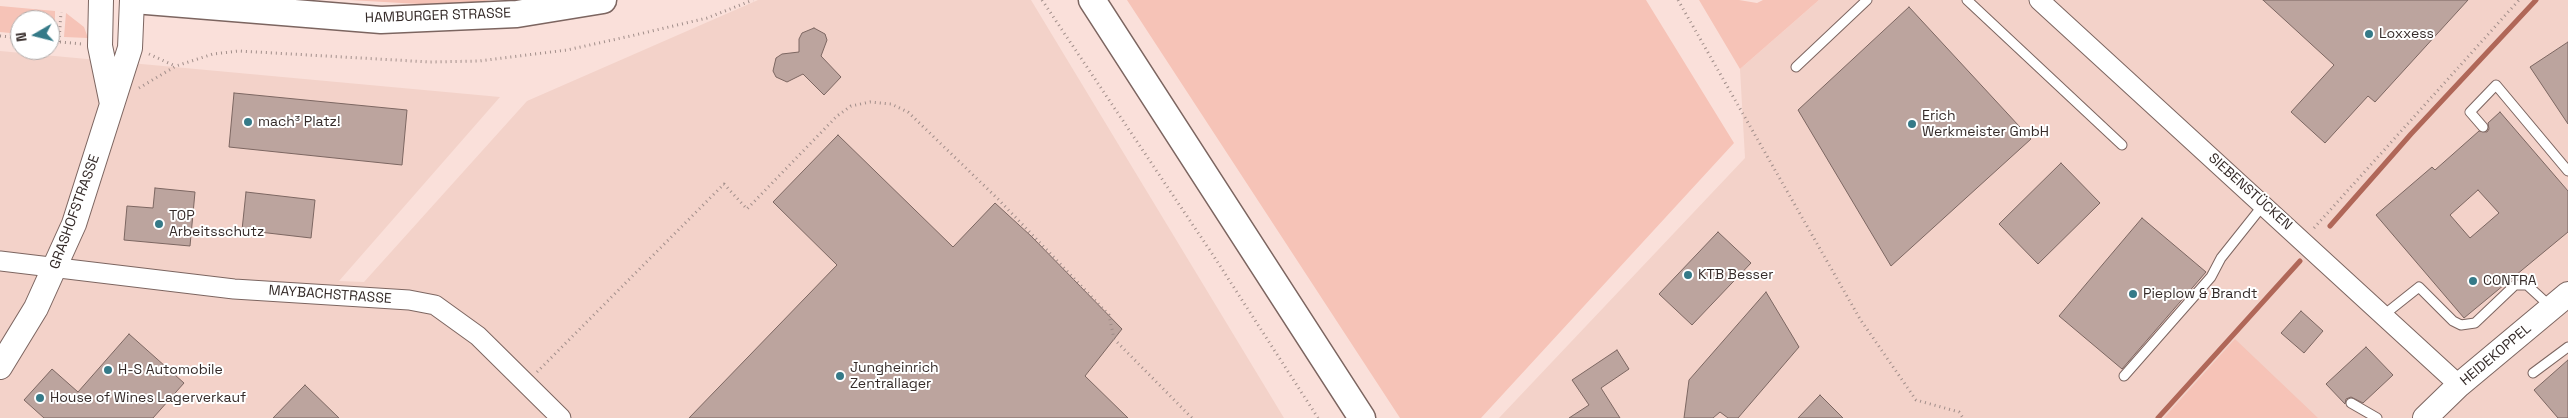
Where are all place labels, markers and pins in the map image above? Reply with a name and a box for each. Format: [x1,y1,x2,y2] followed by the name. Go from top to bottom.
[2379,26,2434,42] place label: Loxxess
[2363,28,2375,40] marker: Loxxess
[1922,108,2049,140] place label: Erich Werkmeister GmbH
[258,114,340,130] place label: mach³ Platz!
[242,116,254,128] marker: mach³ Platz!
[1906,118,1918,130] marker: Erich Werkmeister GmbH
[169,208,264,240] place label: TOP Arbeitsschutz
[153,218,165,230] marker: TOP Arbeitsschutz
[1698,267,1773,283] place label: KTB Besser
[1682,269,1694,281] marker: KTB Besser
[2483,273,2537,289] place label: CONTRA
[2467,275,2479,287] marker: CONTRA
[2143,286,2257,302] place label: Pieplow & Brandt
[2127,288,2139,300] marker: Pieplow & Brandt
[850,360,939,392] place label: Jungheinrich Zentrallager
[118,362,223,378] place label: H-S Automobile
[102,364,114,376] marker: H-S Automobile
[834,370,846,382] marker: Jungheinrich Zentrallager
[50,390,246,406] place label: House of Wines Lagerverkauf
[34,392,46,404] marker: House of Wines Lagerverkauf

